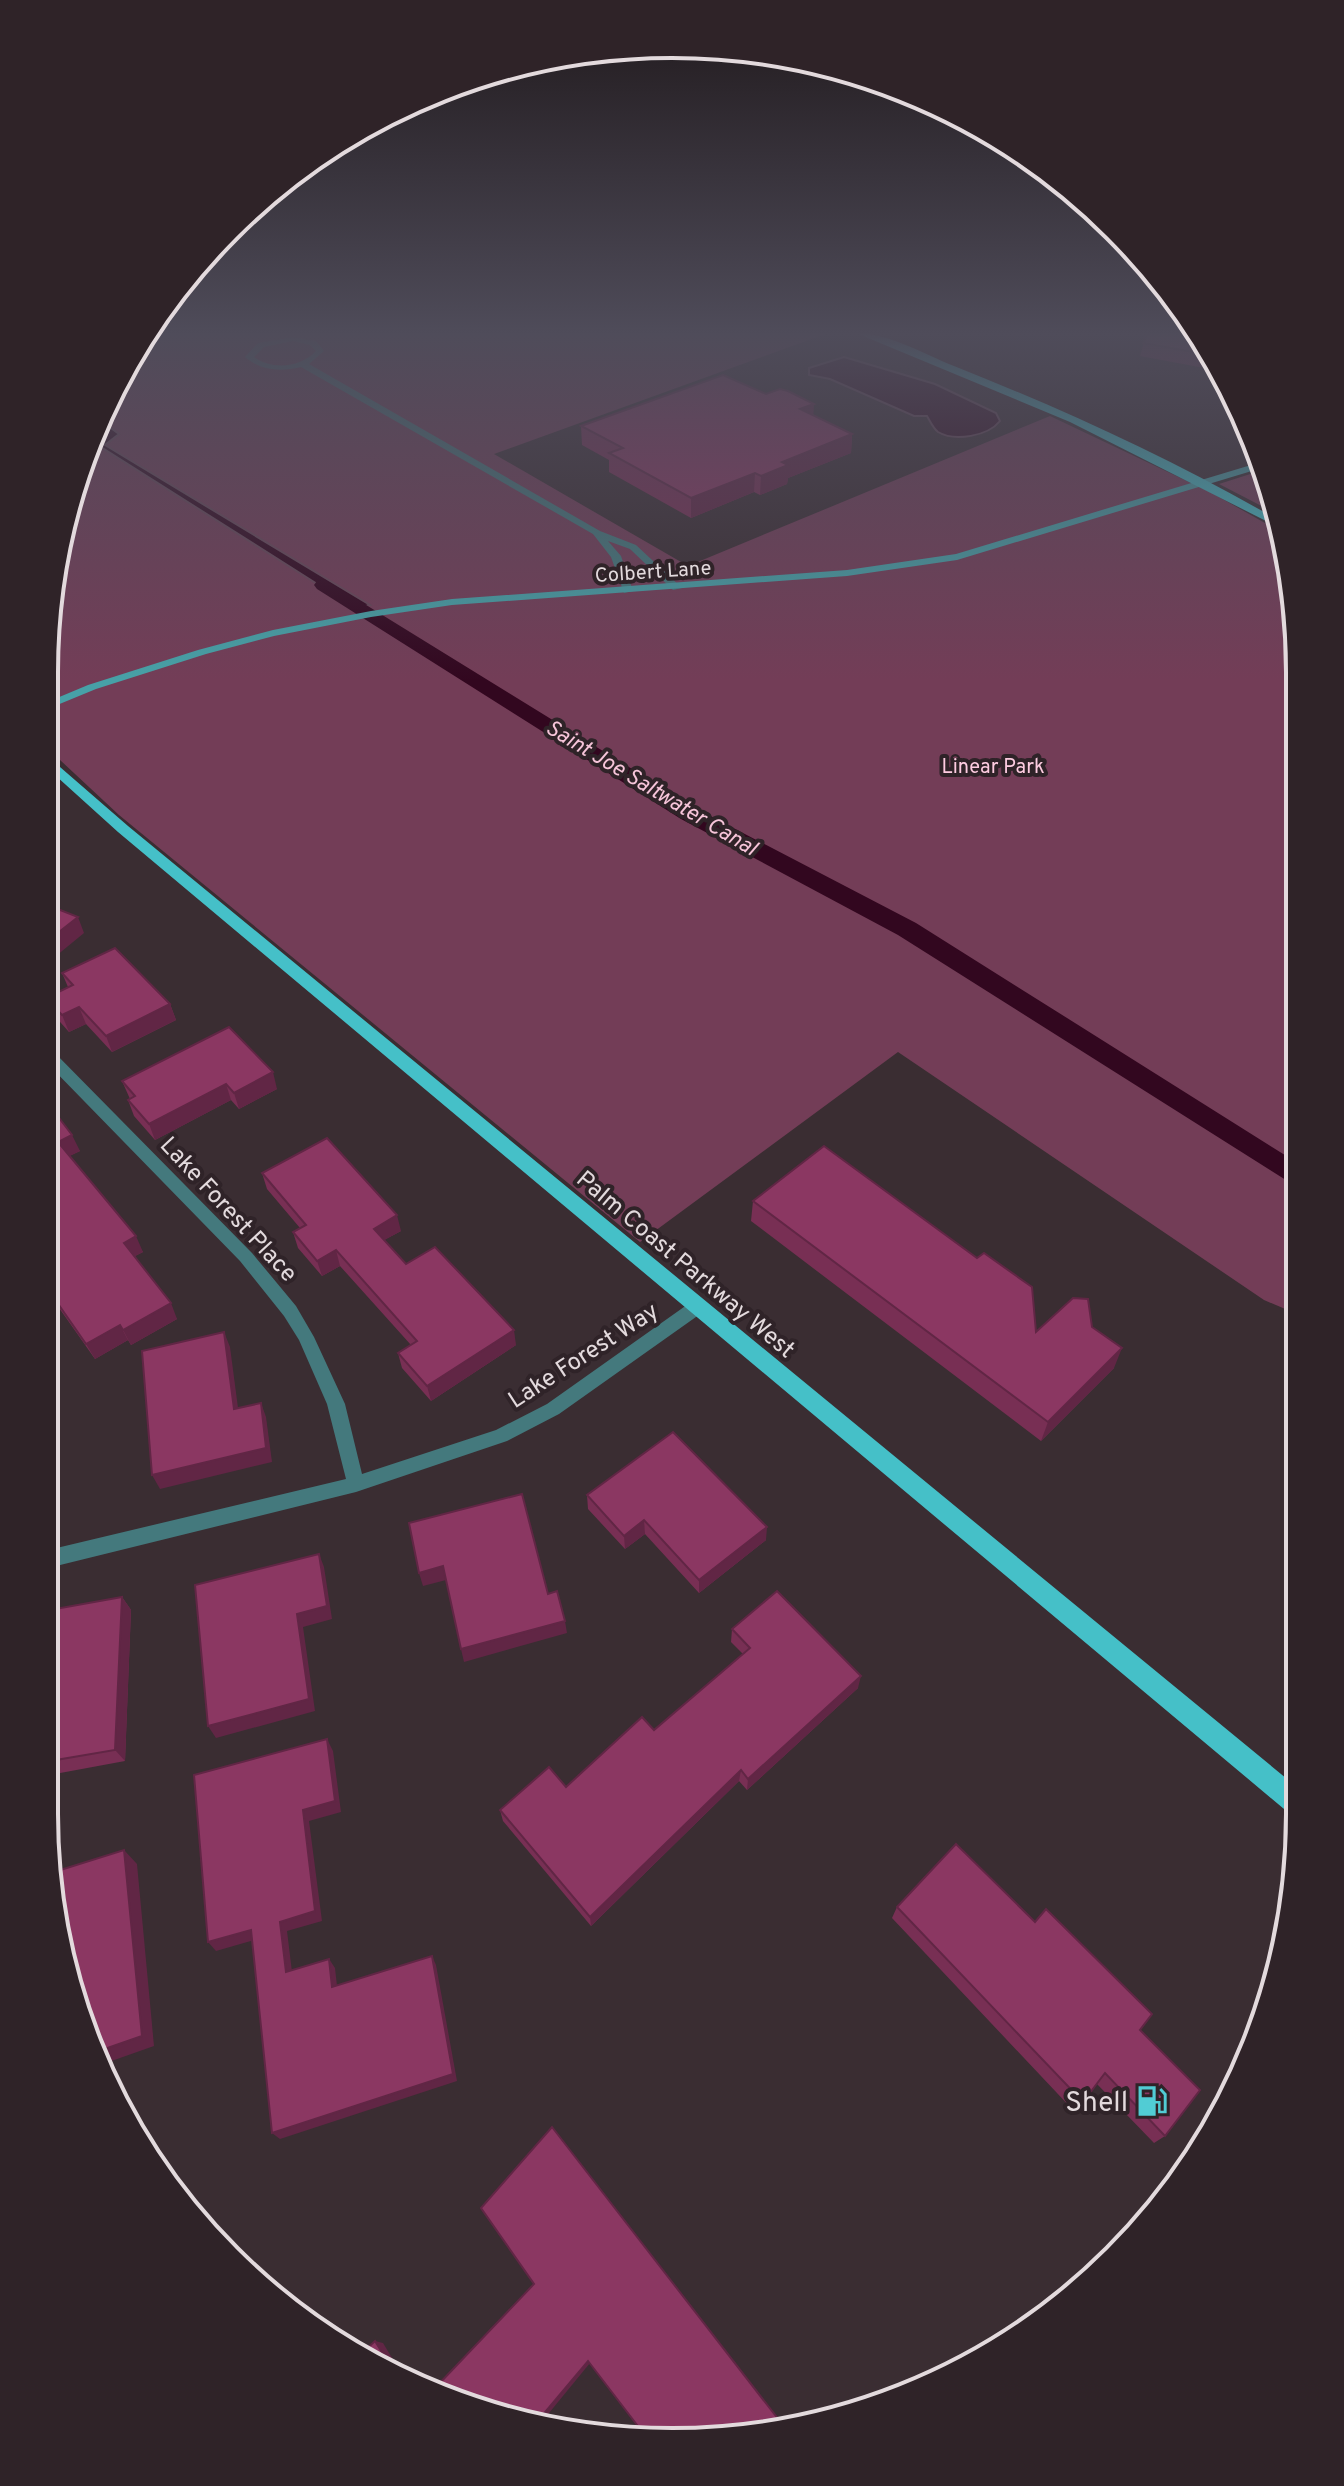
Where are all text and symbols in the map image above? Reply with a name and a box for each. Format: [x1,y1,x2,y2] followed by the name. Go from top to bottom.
[594,556,712,590] street label: Colbert Lane
[540,715,763,864] water label: Saint Joe Saltwater Canal
[941,755,1045,781] park label: Linear Park
[152,1131,303,1289] street label: Lake Forest Place
[569,1165,800,1366] street label: Palm Coast Parkway West
[503,1297,665,1416] street label: Lake Forest Way
[1135,2084,1169,2118] fuel station icon: Shell
[1065,2086,1128,2122] place label: Shell

